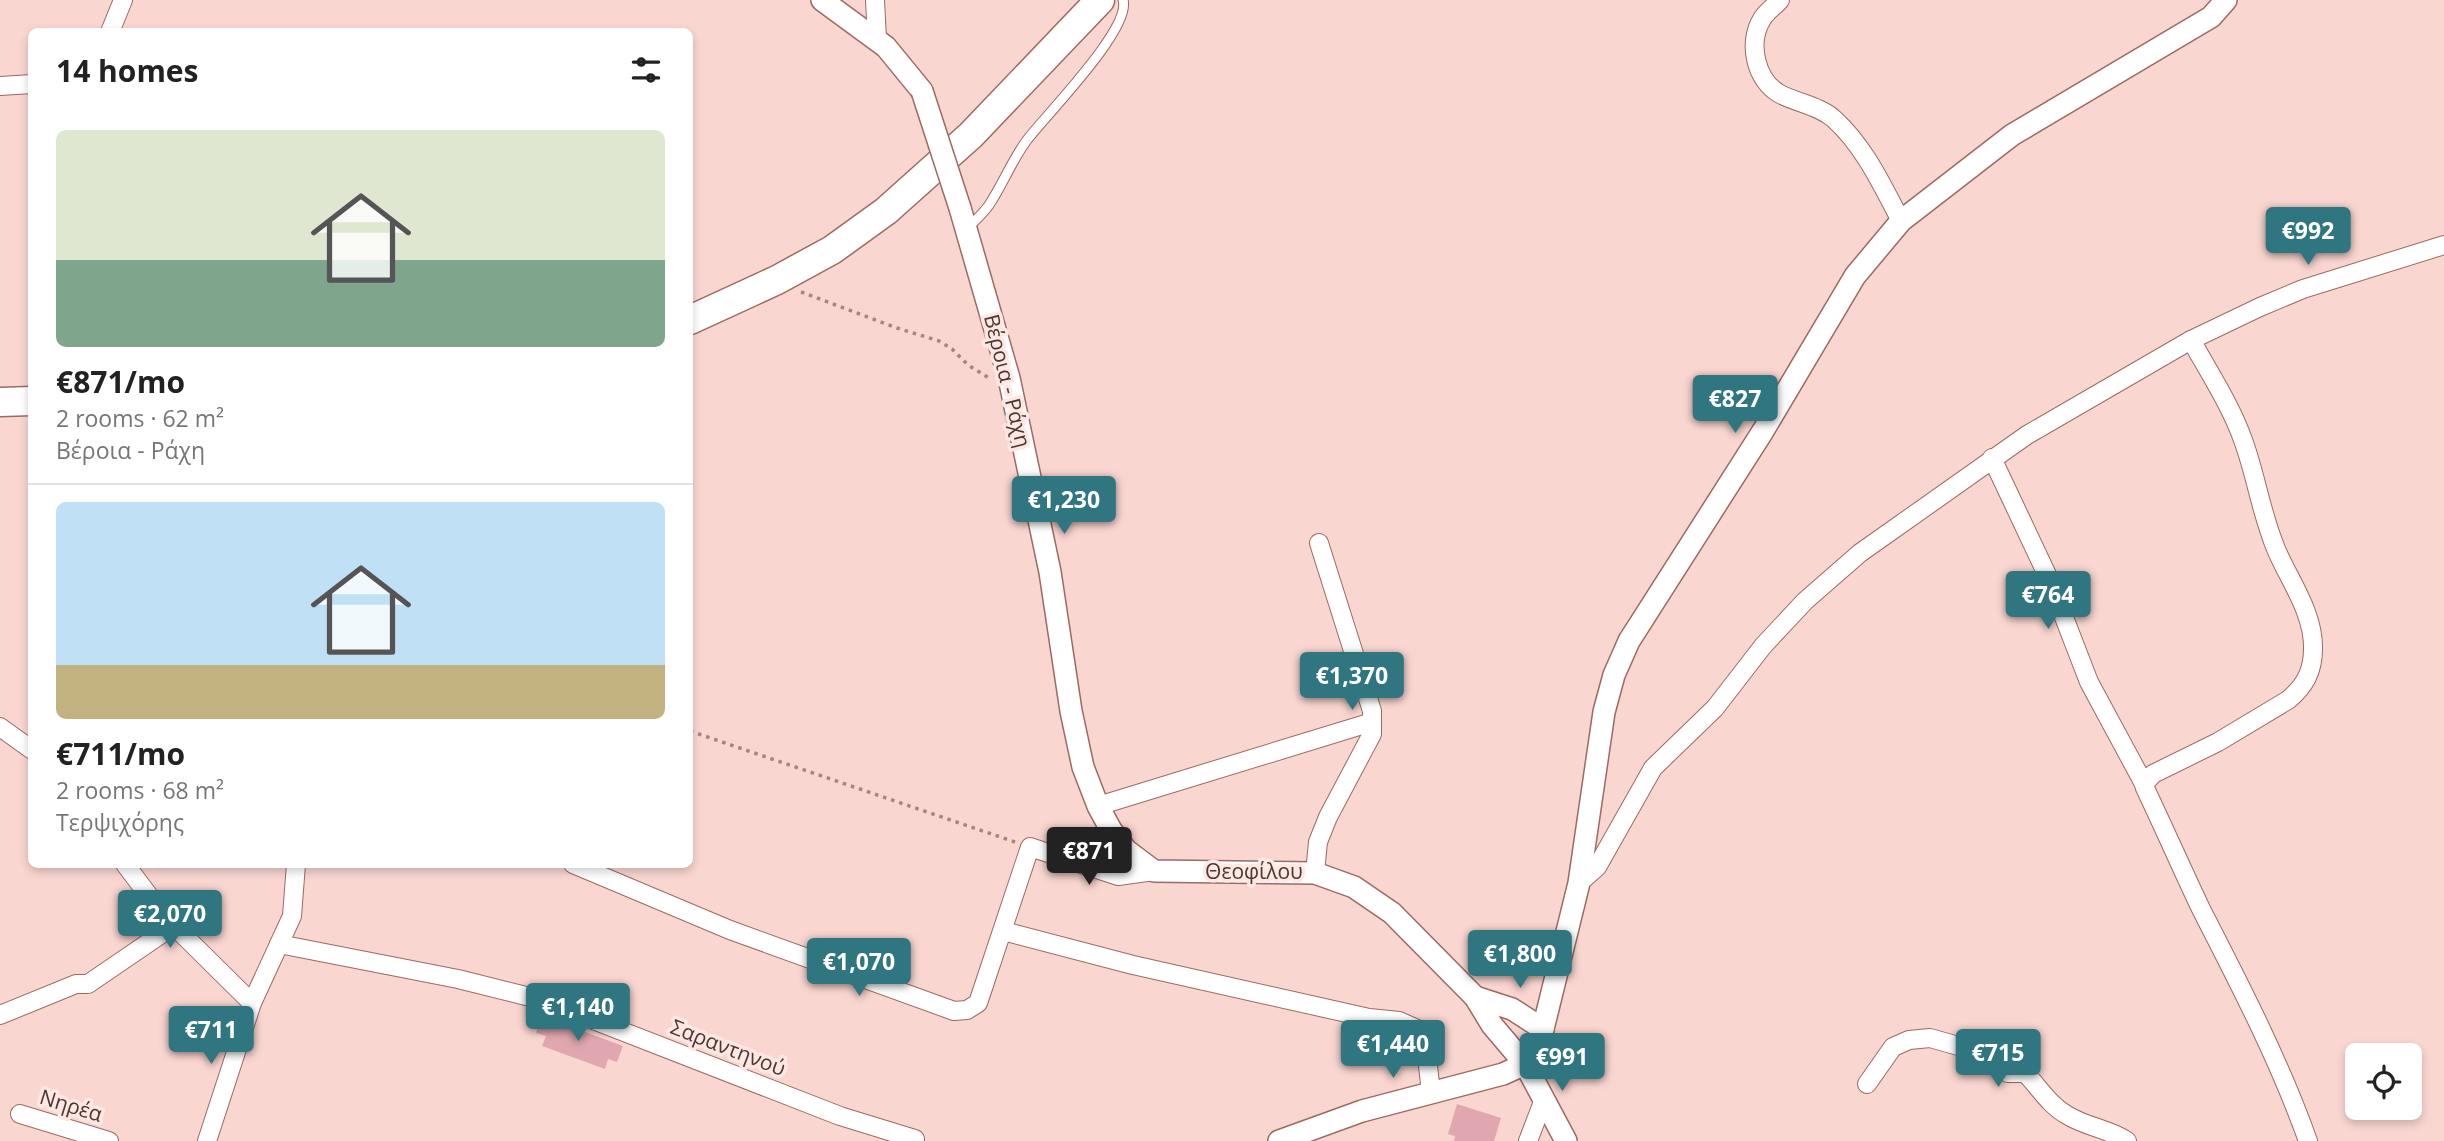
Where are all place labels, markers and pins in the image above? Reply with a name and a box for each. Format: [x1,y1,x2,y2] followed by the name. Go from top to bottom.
[2267,208,2349,267] pin: €992
[1694,376,1776,435] pin: €827
[1007,476,1121,536] pin: €1,230
[2007,572,2089,631] pin: €764
[1295,652,1409,712] pin: €1,370
[1048,828,1130,887] pin: €871
[113,890,227,950] pin: €2,070
[1463,930,1577,990] pin: €1,800
[802,939,916,998] pin: €1,070
[521,984,635,1043] pin: €1,140
[170,1006,252,1066] pin: €711
[1336,1020,1450,1080] pin: €1,440
[1957,1030,2039,1089] pin: €715
[1521,1034,1603,1093] pin: €991

